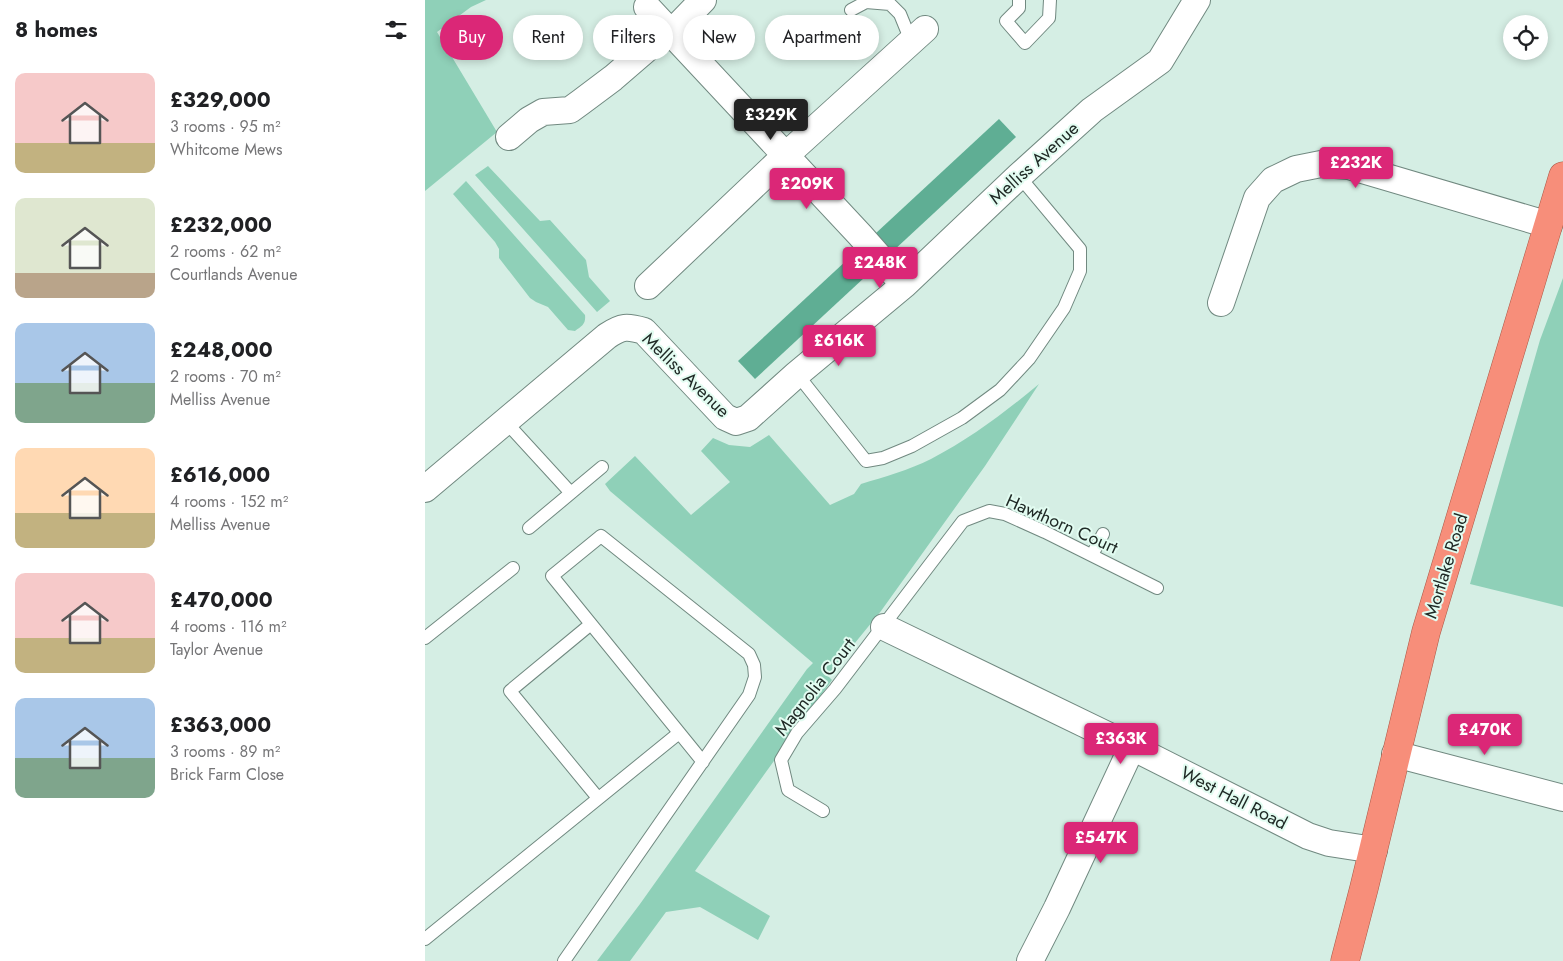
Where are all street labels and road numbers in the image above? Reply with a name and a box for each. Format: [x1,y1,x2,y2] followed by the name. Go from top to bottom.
[983,116,1085,210] street label: Melliss Avenue
[636,326,736,424] street label: Melliss Avenue
[1002,488,1123,561] street label: Hawthorn Court
[1418,510,1474,622] street label: Mortlake Road
[769,632,862,741] street label: Magnolia Court
[1176,760,1292,836] street label: West Hall Road

